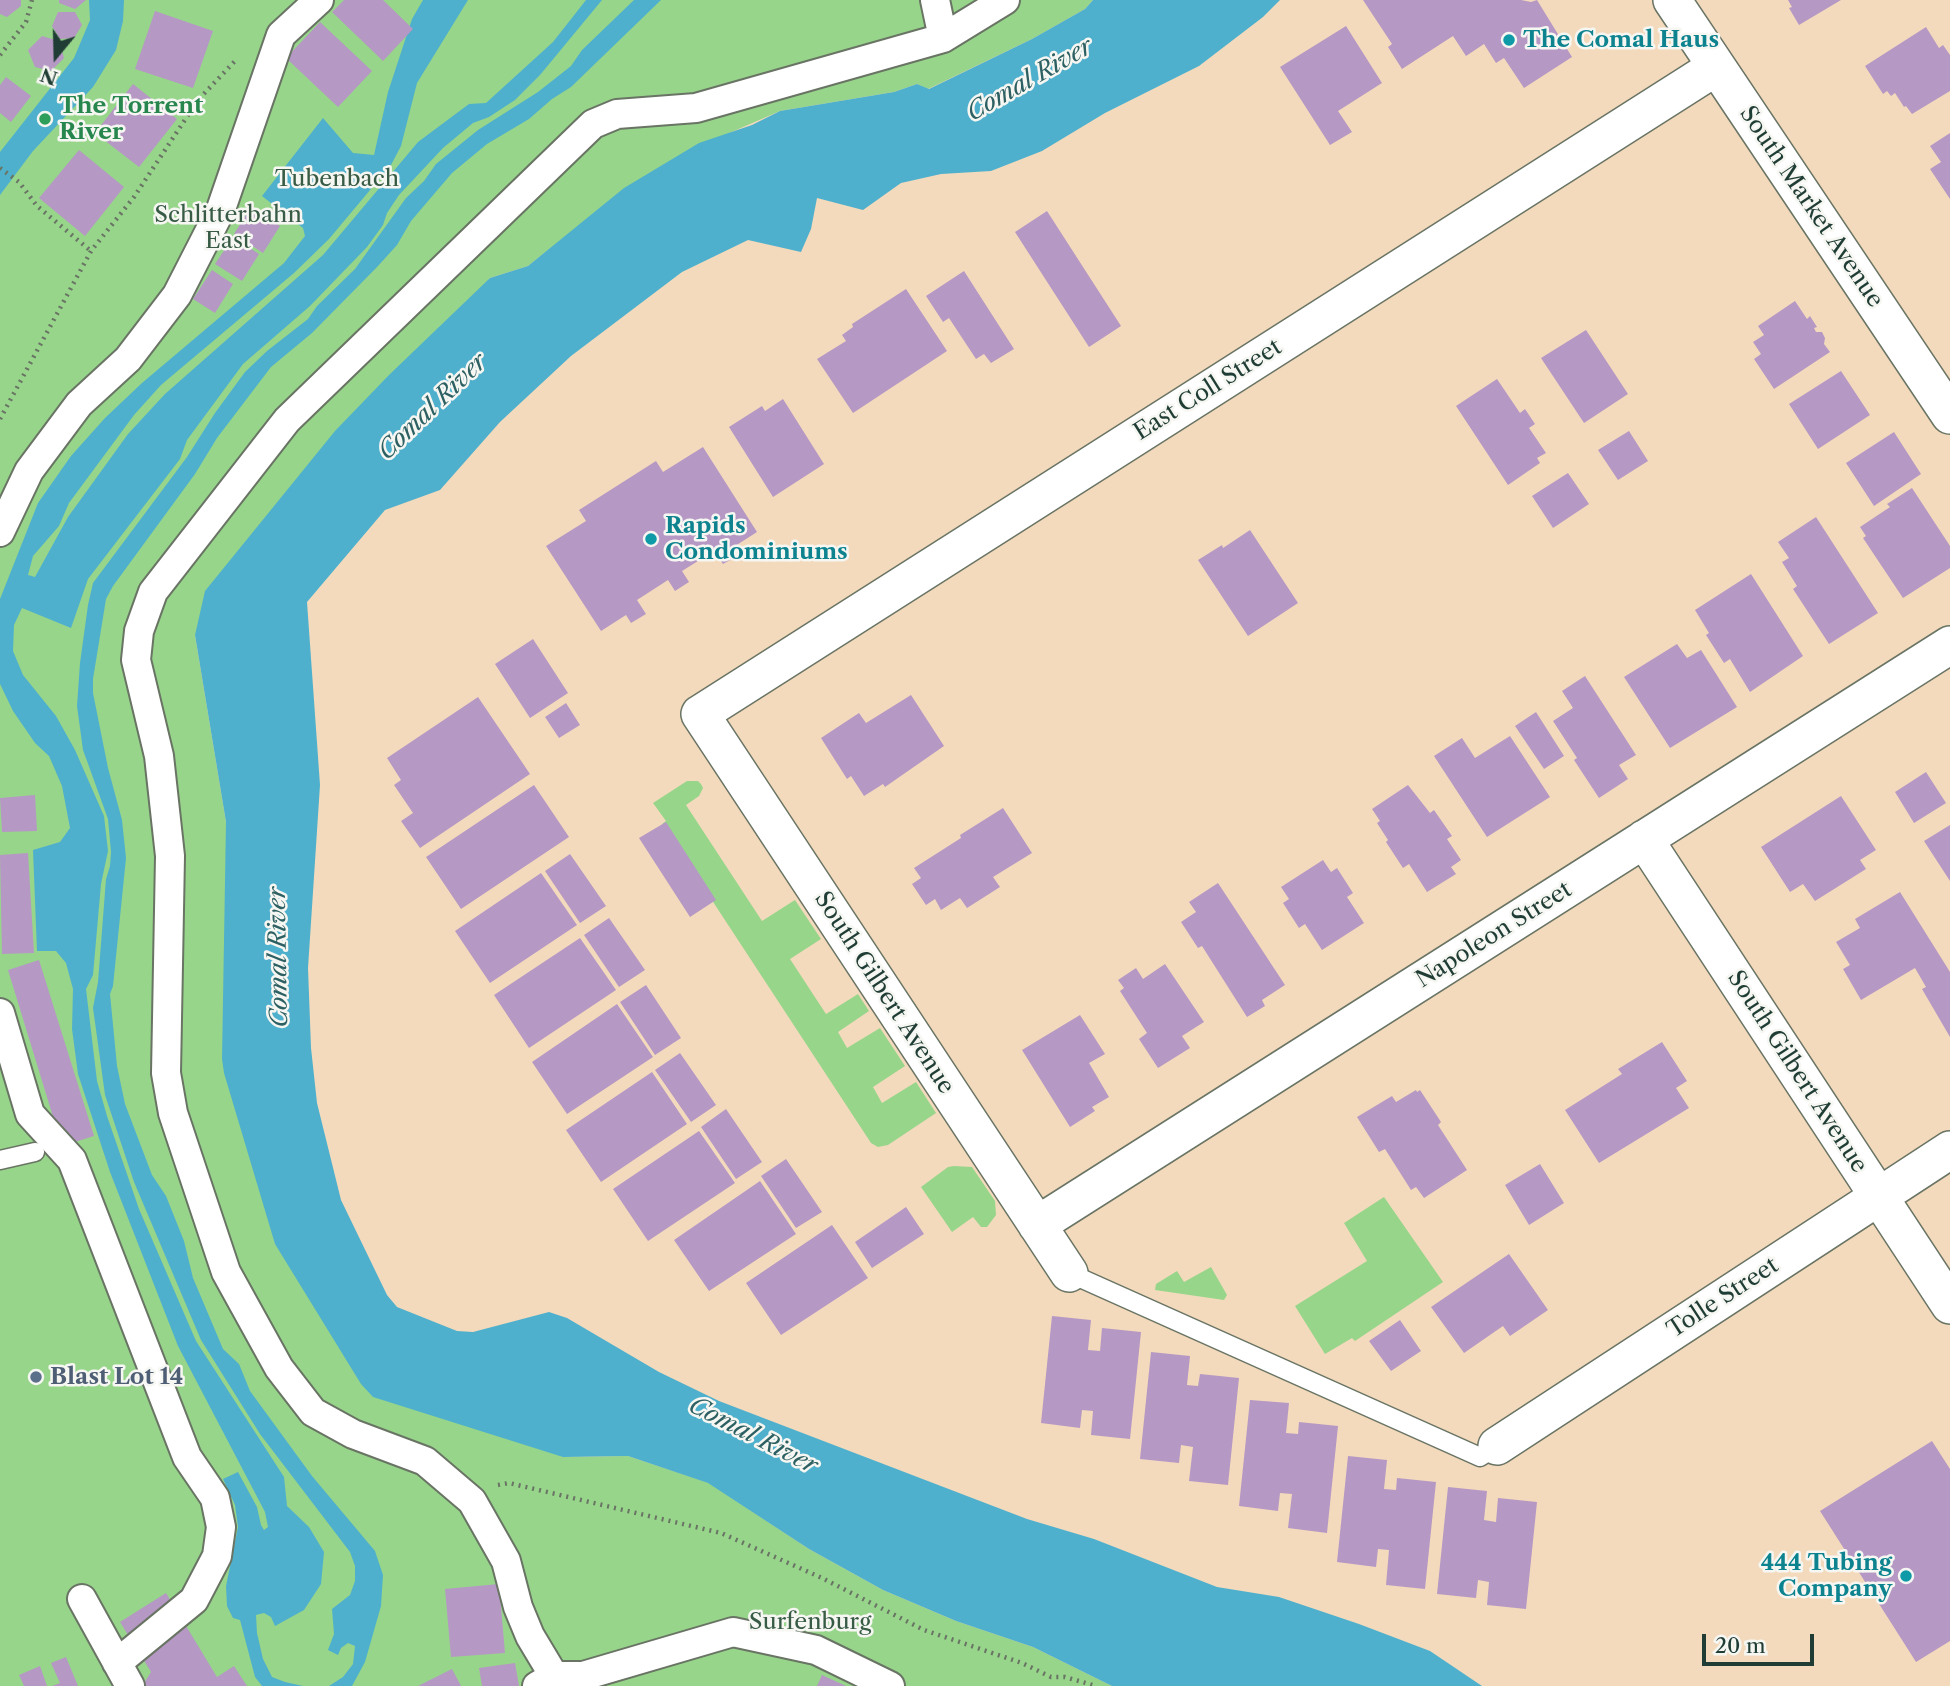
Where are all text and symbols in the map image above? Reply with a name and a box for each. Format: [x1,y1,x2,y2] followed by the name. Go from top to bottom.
[21,21,91,91] north arrow
[1523,26,1719,54] place label: The Comal Haus
[962,32,1098,128] water label: Comal River
[1501,32,1517,48] marker: The Comal Haus
[37,63,61,90] text: N
[59,92,203,146] place label: The Torrent River
[1733,101,1889,313] street label: South Market Avenue
[37,111,53,127] marker: The Torrent River
[275,165,399,193] park label: Tubenbach
[154,201,302,255] park label: Schlitterbahn East
[1129,334,1287,446] street label: East Coll Street
[372,348,494,466] water label: Comal River
[665,512,848,566] place label: Rapids Condominiums
[643,531,659,547] marker: Rapids Condominiums
[1411,876,1577,994] street label: Napoleon Street
[263,886,295,1028] water label: Comal River
[808,887,960,1099] street label: South Gilbert Avenue
[1721,966,1873,1178] street label: South Gilbert Avenue
[1662,1252,1784,1344] street label: Tolle Street
[50,1363,183,1391] place label: Blast Lot 14
[28,1369,44,1385] marker: Blast Lot 14
[684,1391,822,1481] water label: Comal River
[1761,1549,1892,1603] place label: 444 Tubing Company
[1898,1568,1914,1584] marker: 444 Tubing Company
[749,1608,871,1636] park label: Surfenburg
[1705,1620,1817,1664] scale bar
[1715,1633,1766,1658] text: 20 m

